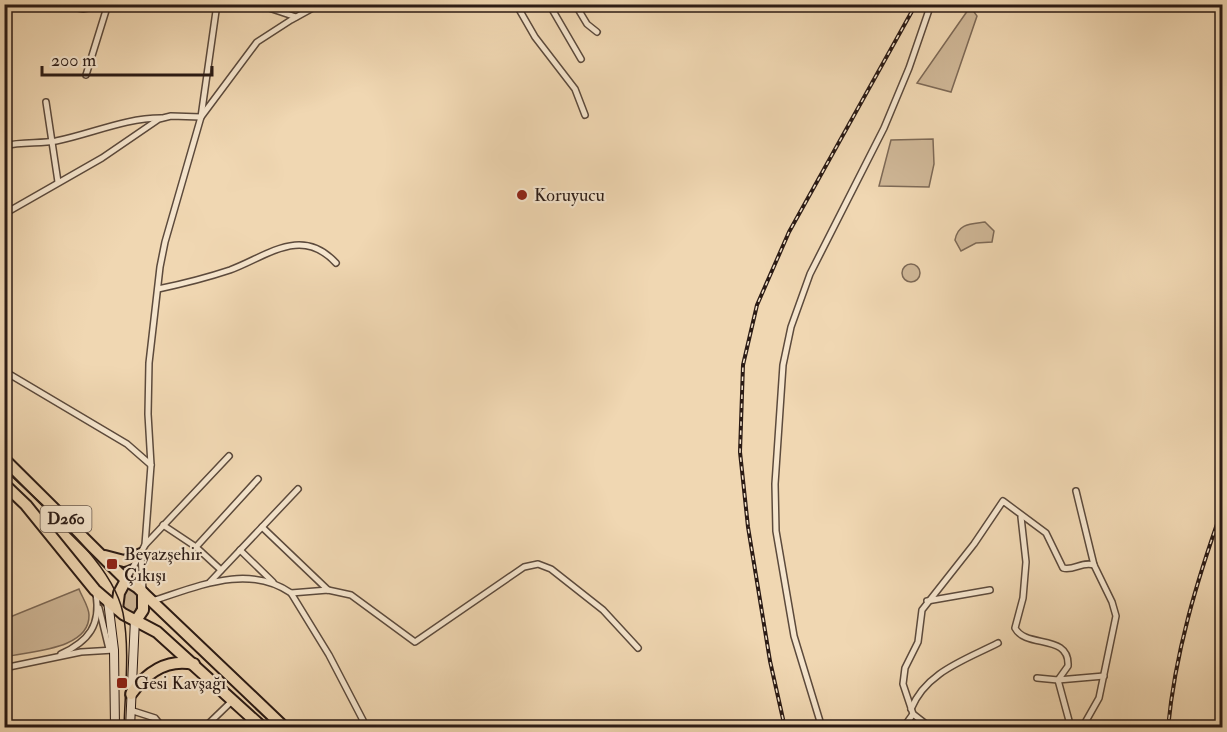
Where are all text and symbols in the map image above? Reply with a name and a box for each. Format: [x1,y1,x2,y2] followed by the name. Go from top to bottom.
[42,39,212,77] scale bar
[51,49,96,72] text: 200 m
[534,184,605,207] place label: Koruyucu
[515,188,529,202] marker: Koruyucu
[40,506,92,532] road number: D260
[124,543,202,587] place label: Beyazşehir Çıkışı
[105,557,119,571] marker: Beyazşehir Çıkışı
[134,672,226,695] place label: Gesi Kavşağı
[115,676,129,690] marker: Gesi Kavşağı

